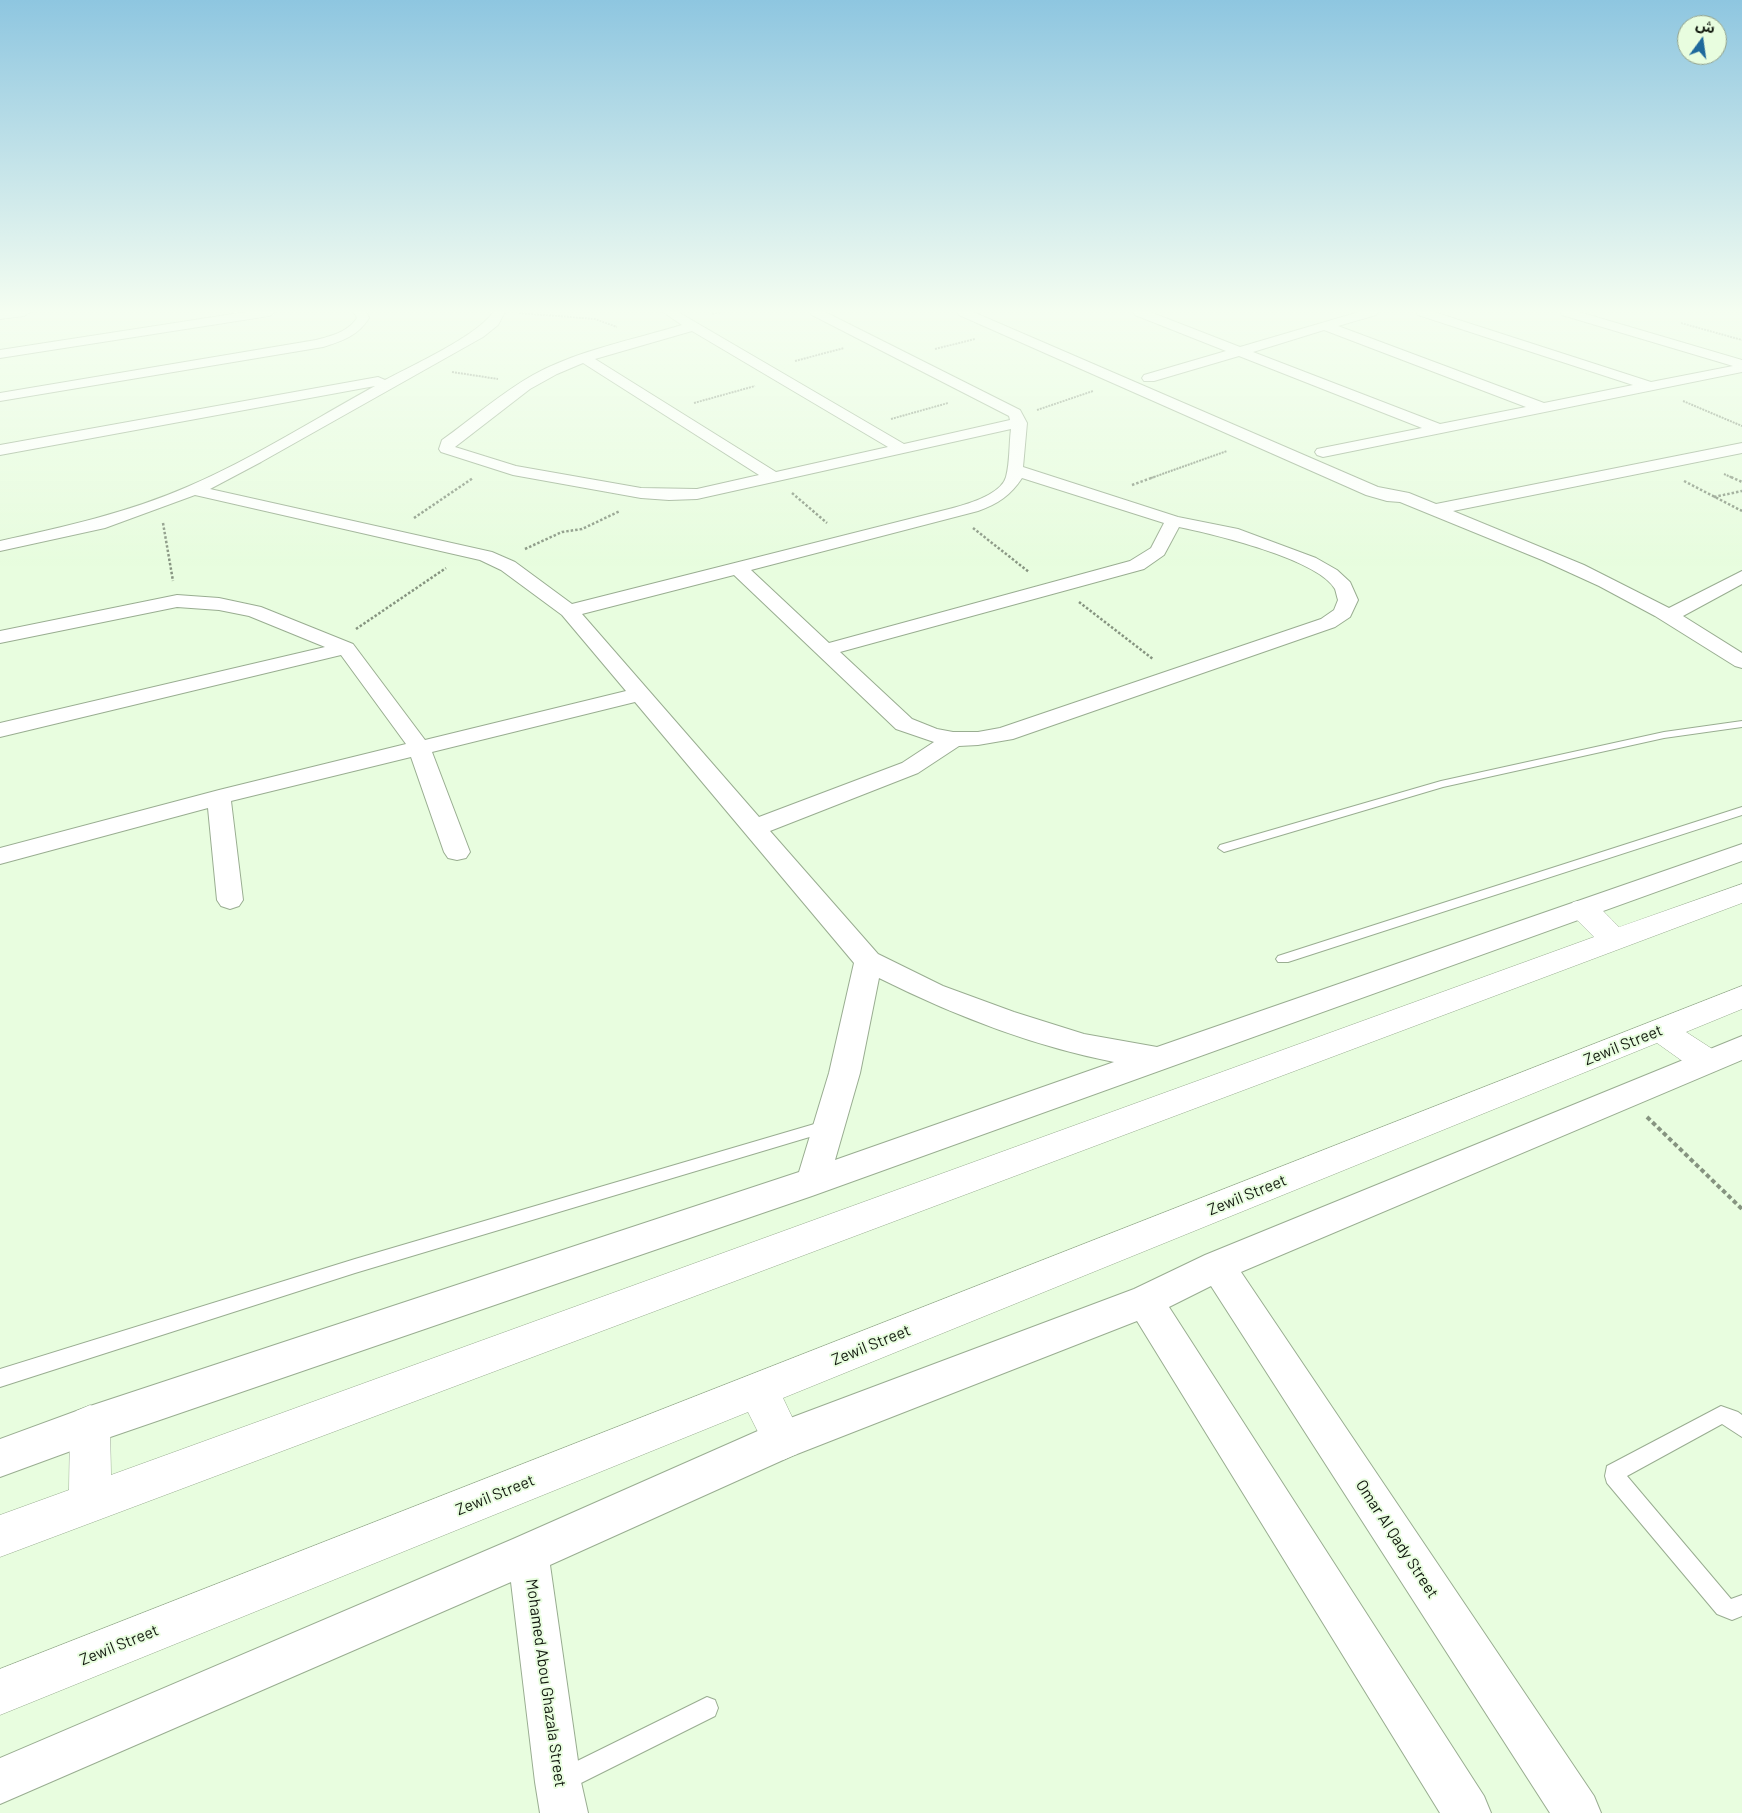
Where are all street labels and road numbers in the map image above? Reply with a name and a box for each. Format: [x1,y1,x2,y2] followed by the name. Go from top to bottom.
[1581,1021,1665,1069] street label: Zewil Street
[1205,1171,1289,1219] street label: Zewil Street
[829,1321,913,1369] street label: Zewil Street
[453,1471,537,1519] street label: Zewil Street
[1352,1476,1442,1602] street label: Omar Al Qady Street
[522,1578,570,1788] street label: Mohamed Abou Ghazala Street
[77,1621,161,1669] street label: Zewil Street

